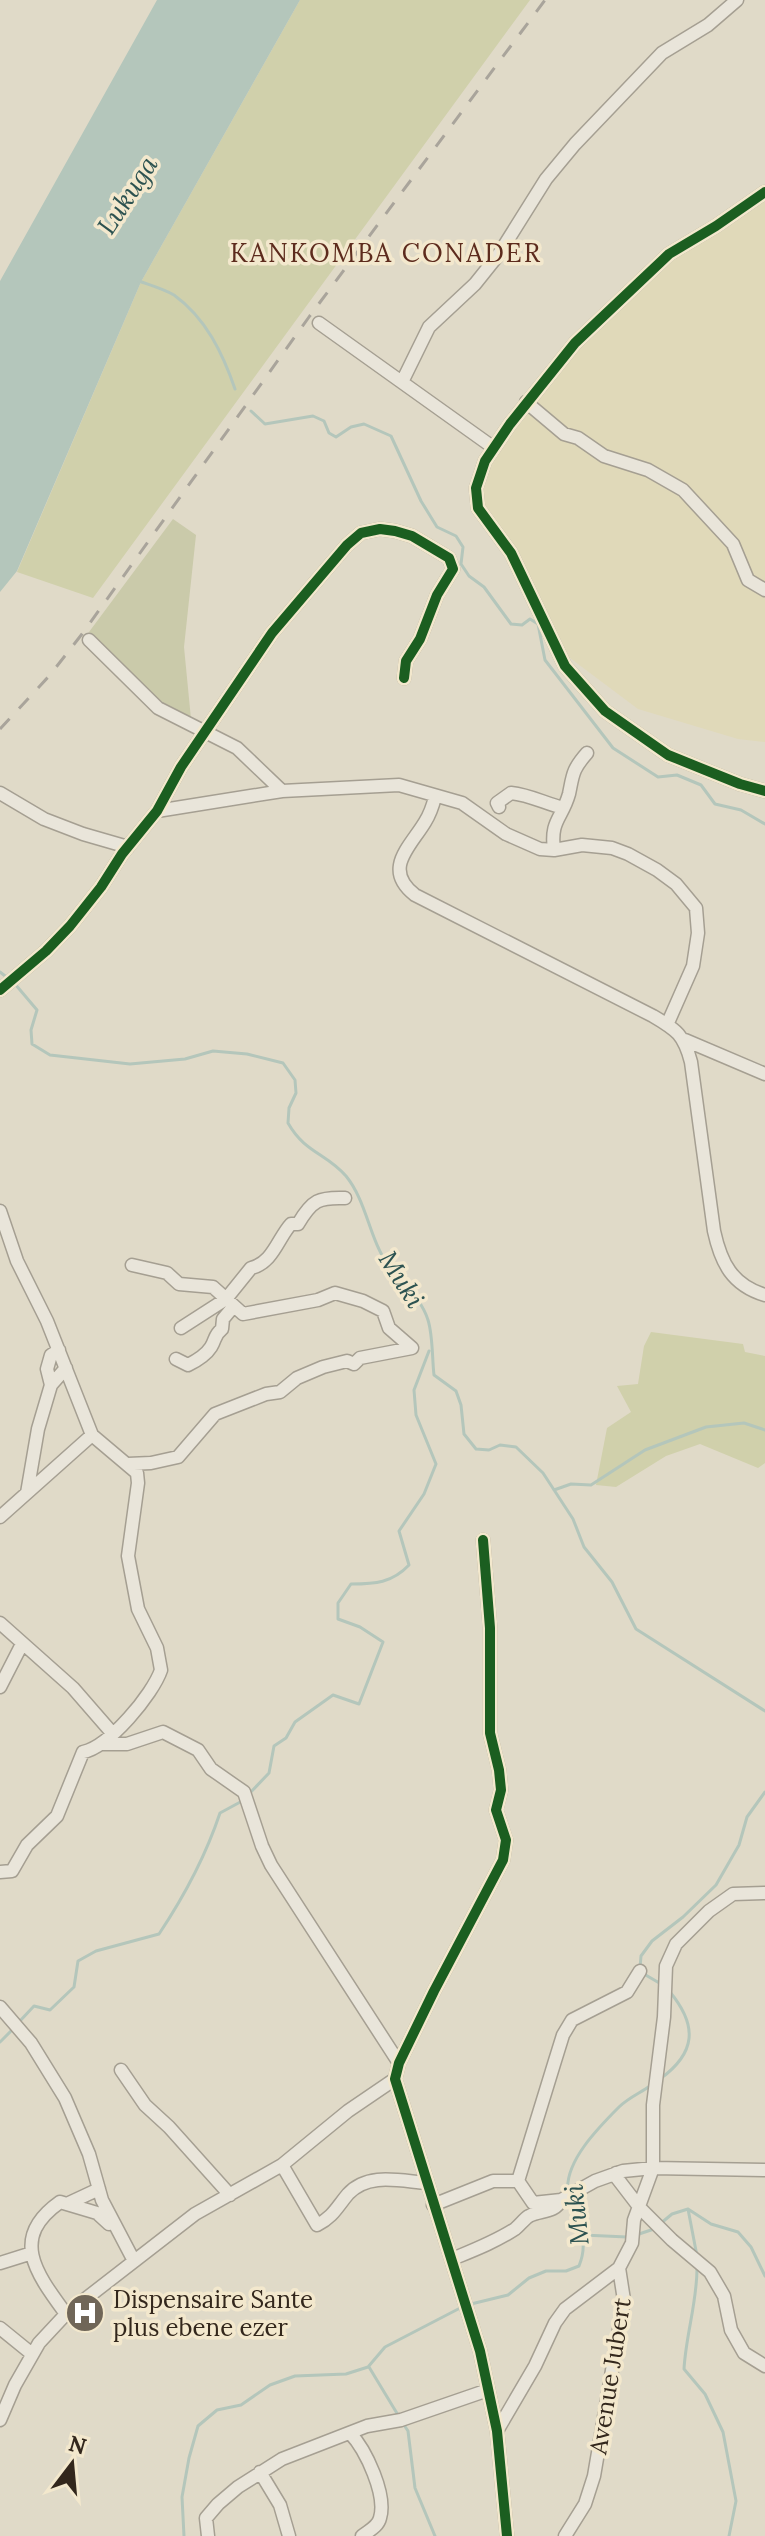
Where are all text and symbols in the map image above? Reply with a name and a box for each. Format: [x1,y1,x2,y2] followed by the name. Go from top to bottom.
[90,149,165,240] water label: Lukuga
[230,236,542,269] district label: KANKOMBA CONADER
[372,1244,432,1314] water label: Muki
[556,2182,596,2247] water label: Muki
[113,2284,313,2343] place label: Dispensaire Sante plus ebene ezer
[64,2292,106,2334] hospital icon: Dispensaire Sante plus ebene ezer
[582,2295,638,2457] street label: Avenue Jubert
[32,2424,112,2504] north arrow
[65,2429,90,2461] text: N

